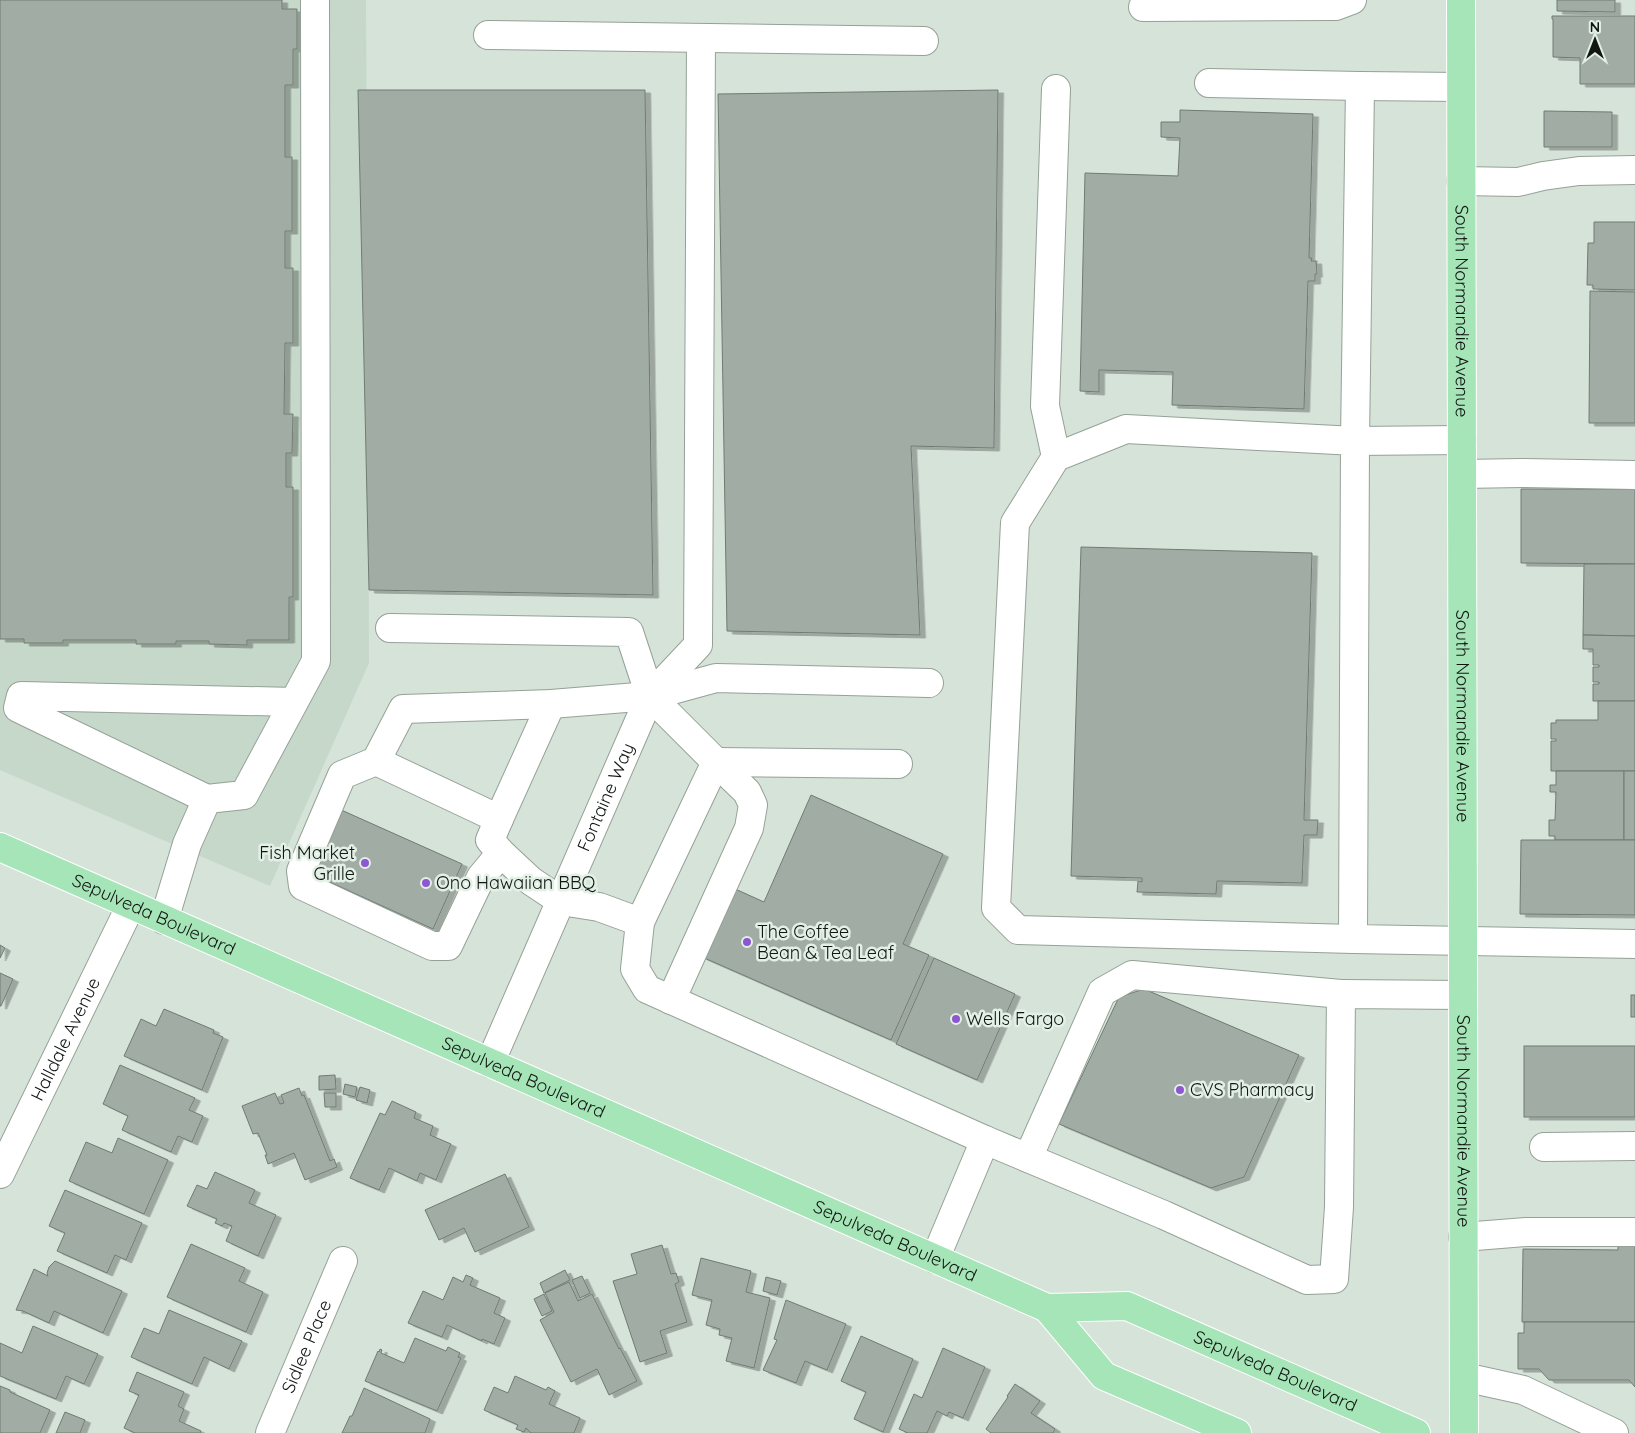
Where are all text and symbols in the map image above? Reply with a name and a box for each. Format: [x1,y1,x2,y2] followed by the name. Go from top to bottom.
[1570,15,1620,65] north arrow
[1590,18,1600,36] text: N
[1450,205,1474,417] street label: South Normandie Avenue
[1451,610,1475,822] street label: South Normandie Avenue
[572,739,639,855] street label: Fontaine Way
[259,841,355,885] place label: Fish Market Grille
[359,857,371,869] marker: Fish Market Grille
[69,868,239,960] street label: Sepulveda Boulevard
[436,871,597,894] place label: Ono Hawaiian BBQ
[420,877,432,889] marker: Ono Hawaiian BBQ
[757,920,895,964] place label: The Coffee Bean & Tea Leaf
[741,936,753,948] marker: The Coffee Bean & Tea Leaf
[25,973,105,1104] street label: Halldale Avenue
[966,1007,1064,1030] place label: Wells Fargo
[950,1013,962,1025] marker: Wells Fargo
[1452,1015,1476,1227] street label: South Normandie Avenue
[438,1031,609,1123] street label: Sepulveda Boulevard
[1190,1078,1314,1101] place label: CVS Pharmacy
[1174,1084,1186,1096] marker: CVS Pharmacy
[810,1195,981,1287] street label: Sepulveda Boulevard
[276,1296,336,1397] street label: Sidlee Place
[1190,1325,1361,1417] street label: Sepulveda Boulevard

